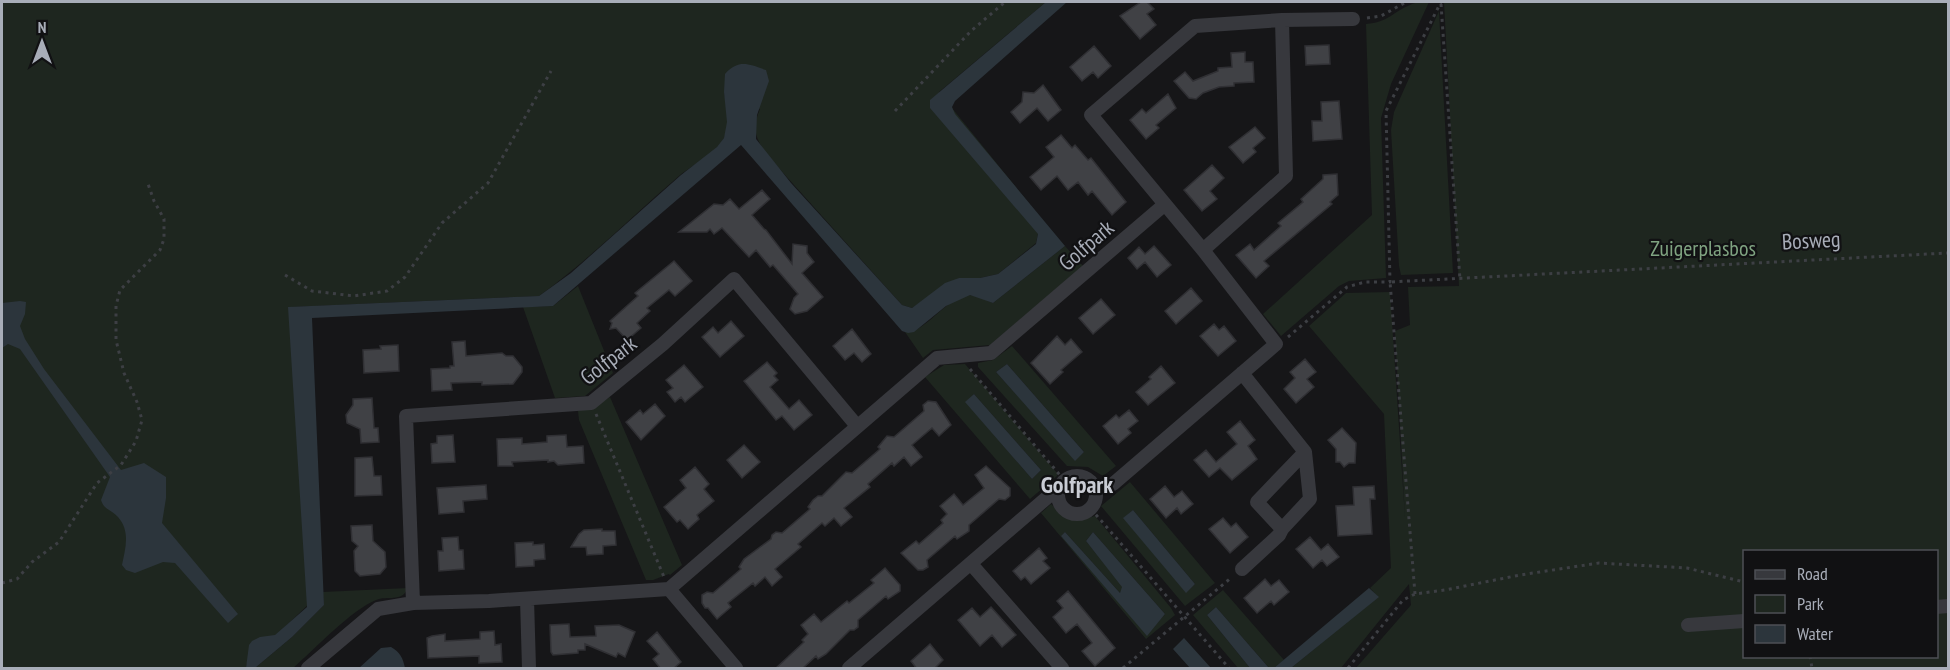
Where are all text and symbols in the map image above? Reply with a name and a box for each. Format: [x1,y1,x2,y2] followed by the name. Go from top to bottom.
[12,12,72,72] north arrow
[38,17,46,37] text: N
[1053,213,1120,277] street label: Golfpark
[1781,224,1841,256] street label: Bosweg
[1650,234,1756,262] park label: Zuigerplasbos
[574,329,642,391] street label: Golfpark
[1041,469,1113,500] district label: Golfpark
[1743,550,1938,658] legend
[1797,562,1828,585] text: Road
[1797,592,1824,615] text: Park
[1797,622,1833,645] text: Water

